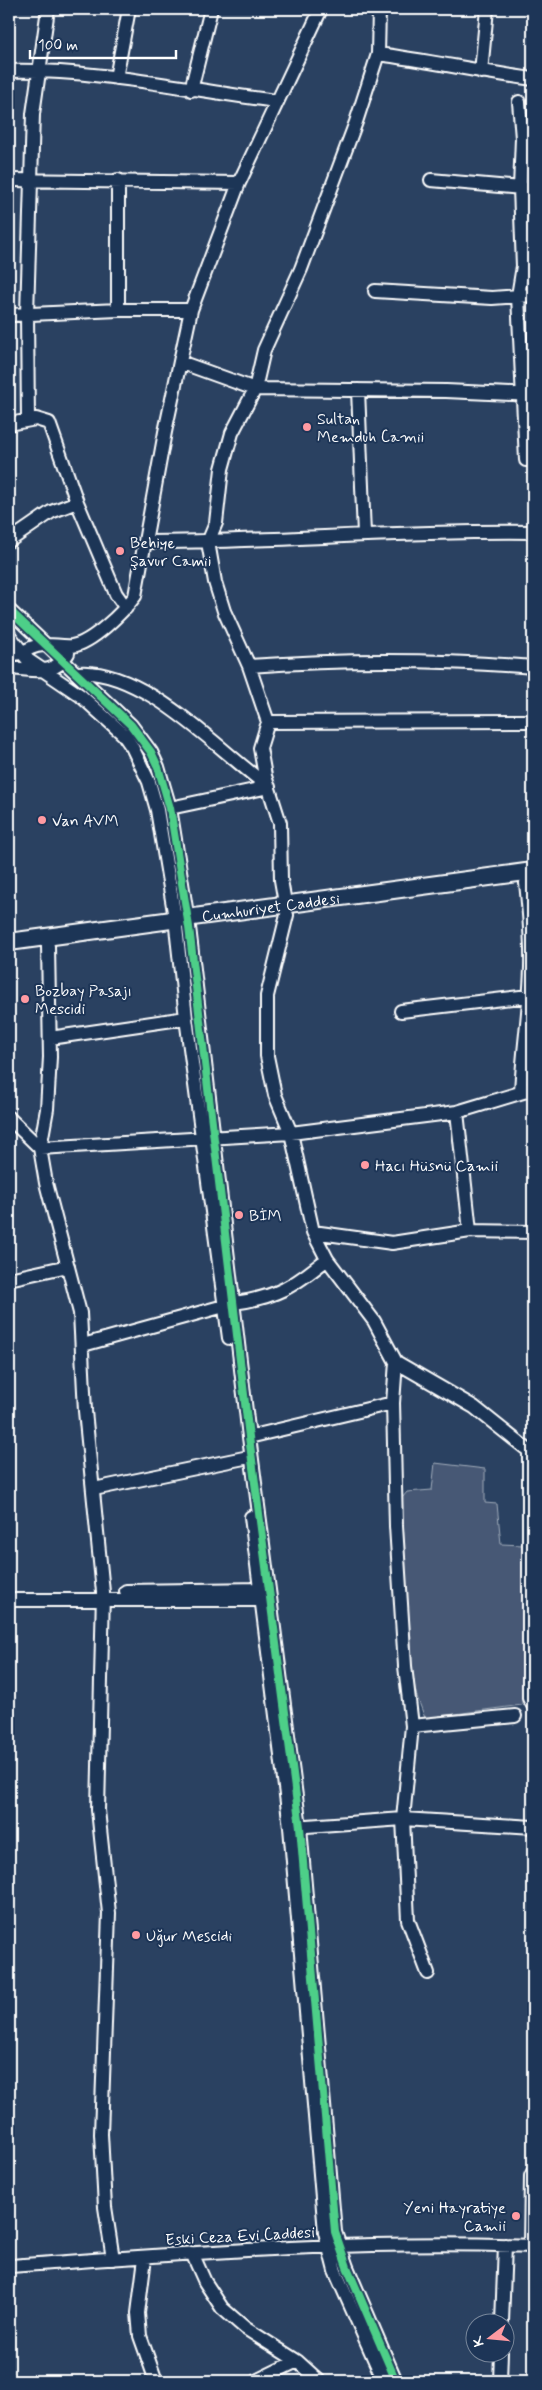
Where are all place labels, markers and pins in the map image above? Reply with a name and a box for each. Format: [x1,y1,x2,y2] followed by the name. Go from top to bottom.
[317,409,424,448] place label: Sultan Memduh Camii
[301,421,313,433] marker: Sultan Memduh Camii
[130,533,211,572] place label: Behiye Şavur Camii
[114,545,126,557] marker: Behiye Şavur Camii
[52,811,119,832] place label: Van AVM
[36,814,48,826] marker: Van AVM
[35,981,132,1020] place label: Bozbay Pasajı Mescidi
[19,993,31,1005] marker: Bozbay Pasajı Mescidi
[375,1156,499,1177] place label: Hacı Hüsnü Camii
[359,1159,371,1171] marker: Hacı Hüsnü Camii
[249,1206,282,1227] place label: BİM
[233,1209,245,1221] marker: BİM
[146,1926,233,1947] place label: Uğur Mescidi
[130,1929,142,1941] marker: Uğur Mescidi
[403,2198,506,2237] place label: Yeni Hayratiye Camii
[510,2210,522,2222] marker: Yeni Hayratiye Camii

